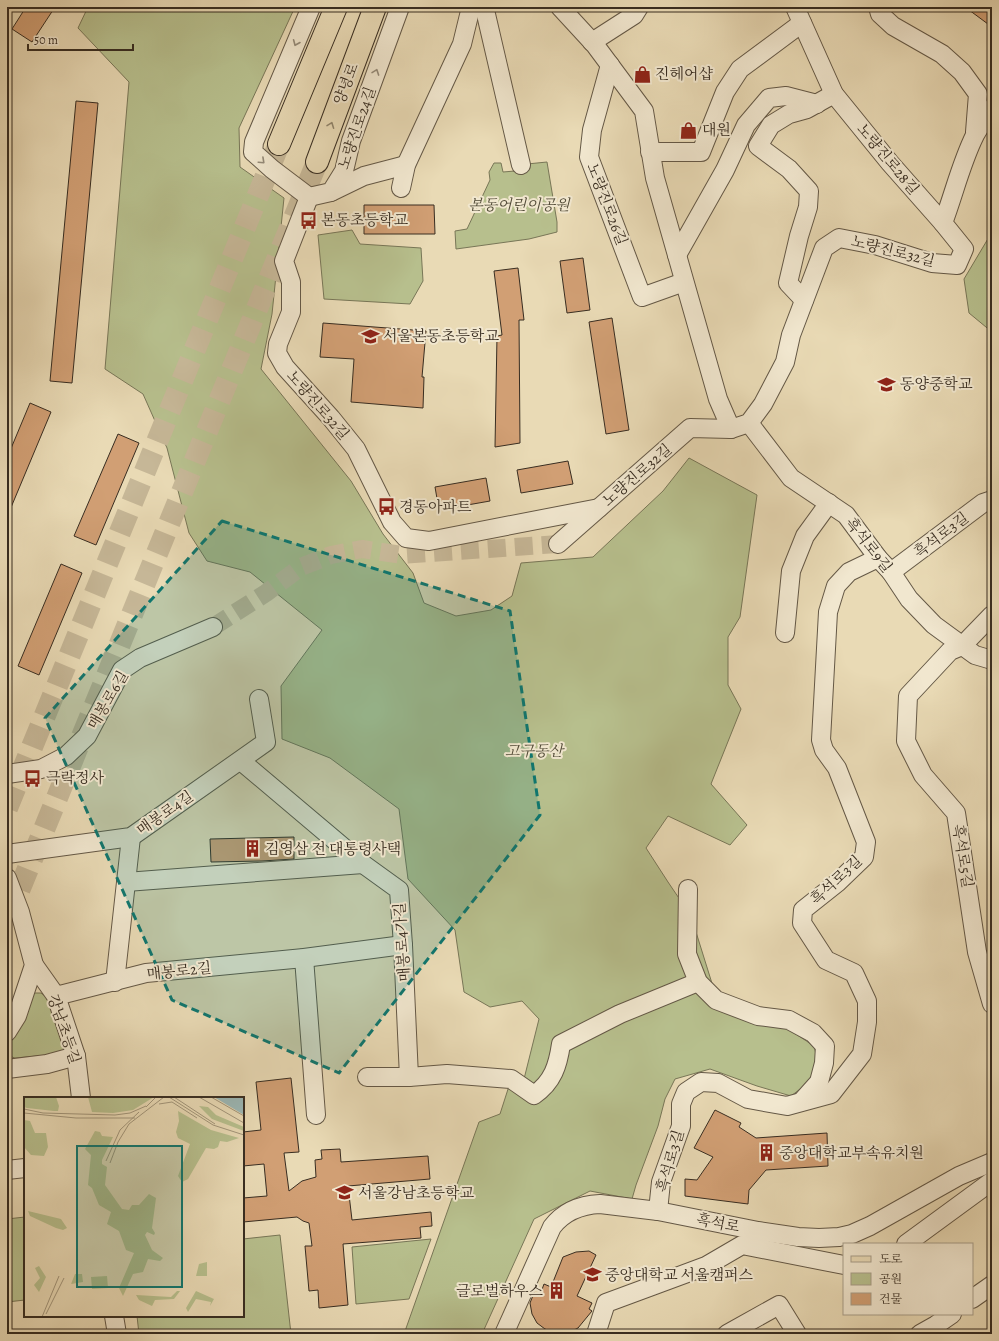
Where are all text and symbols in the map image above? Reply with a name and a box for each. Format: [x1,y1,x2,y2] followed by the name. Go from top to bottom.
[28,26,133,52] scale bar
[34,32,58,48] text: 50 m
[293,38,301,46] one-way arrow
[329,60,363,108] street label: 양녕로
[632,64,652,84] shop icon: 진헤어샵
[655,64,713,84] place label: 진헤어샵
[372,68,380,75] one-way arrow
[333,84,381,172] street label: 노량진로24길
[852,119,924,199] street label: 노량진로28길
[679,120,699,140] shop icon: 대원
[702,120,731,140] place label: 대원
[326,122,335,129] one-way arrow
[258,156,265,163] one-way arrow
[582,160,632,248] street label: 노량진로26길
[468,195,571,215] park label: 본동어린이공원
[298,210,318,230] bus stop icon: 본동초등학교
[321,210,408,230] place label: 본동초등학교
[849,231,937,271] street label: 노량진로32길
[360,326,380,346] school or university icon: 서울본동초등학교
[383,326,499,346] place label: 서울본동초등학교
[282,366,354,444] street label: 노량진로32길
[877,374,897,394] school or university icon: 동양중학교
[900,374,973,394] place label: 동양중학교
[598,439,676,511] street label: 노량진로32길
[376,497,396,517] bus stop icon: 경동아파트
[399,497,472,517] place label: 경동아파트
[909,508,973,562] street label: 흑석로3길
[841,513,897,577] street label: 흑석로9길
[83,667,133,733] street label: 매봉로6길
[505,741,565,761] park label: 고구동산
[23,768,43,788] bus stop icon: 극락정사
[46,768,104,788] place label: 극락정사
[133,786,197,840] street label: 매봉로4길
[948,823,978,889] street label: 흑석로5길
[242,839,262,859] building icon: 김영삼 전 대통령사택
[265,839,401,859] place label: 김영삼 전 대통령사택
[806,851,866,909] street label: 흑석로3길
[389,902,415,982] street label: 매봉로4가길
[146,958,212,984] street label: 매봉로2길
[43,991,85,1067] street label: 강남초등길
[24,1097,244,1317] inset map
[652,1127,688,1195] street label: 흑석로3길
[756,1143,776,1163] building icon: 중앙대학교부속유치원
[779,1143,924,1163] place label: 중앙대학교부속유치원
[335,1183,355,1203] school or university icon: 서울강남초등학교
[358,1183,474,1203] place label: 서울강남초등학교
[695,1209,742,1237] street label: 흑석로
[843,1243,973,1315] legend
[879,1251,903,1267] text: 도로
[582,1265,602,1285] school or university icon: 중앙대학교 서울캠퍼스
[605,1265,753,1285] place label: 중앙대학교 서울캠퍼스
[879,1271,902,1287] text: 공원
[456,1281,543,1301] place label: 글로벌하우스
[546,1281,566,1301] building icon: 글로벌하우스
[879,1291,903,1307] text: 건물

